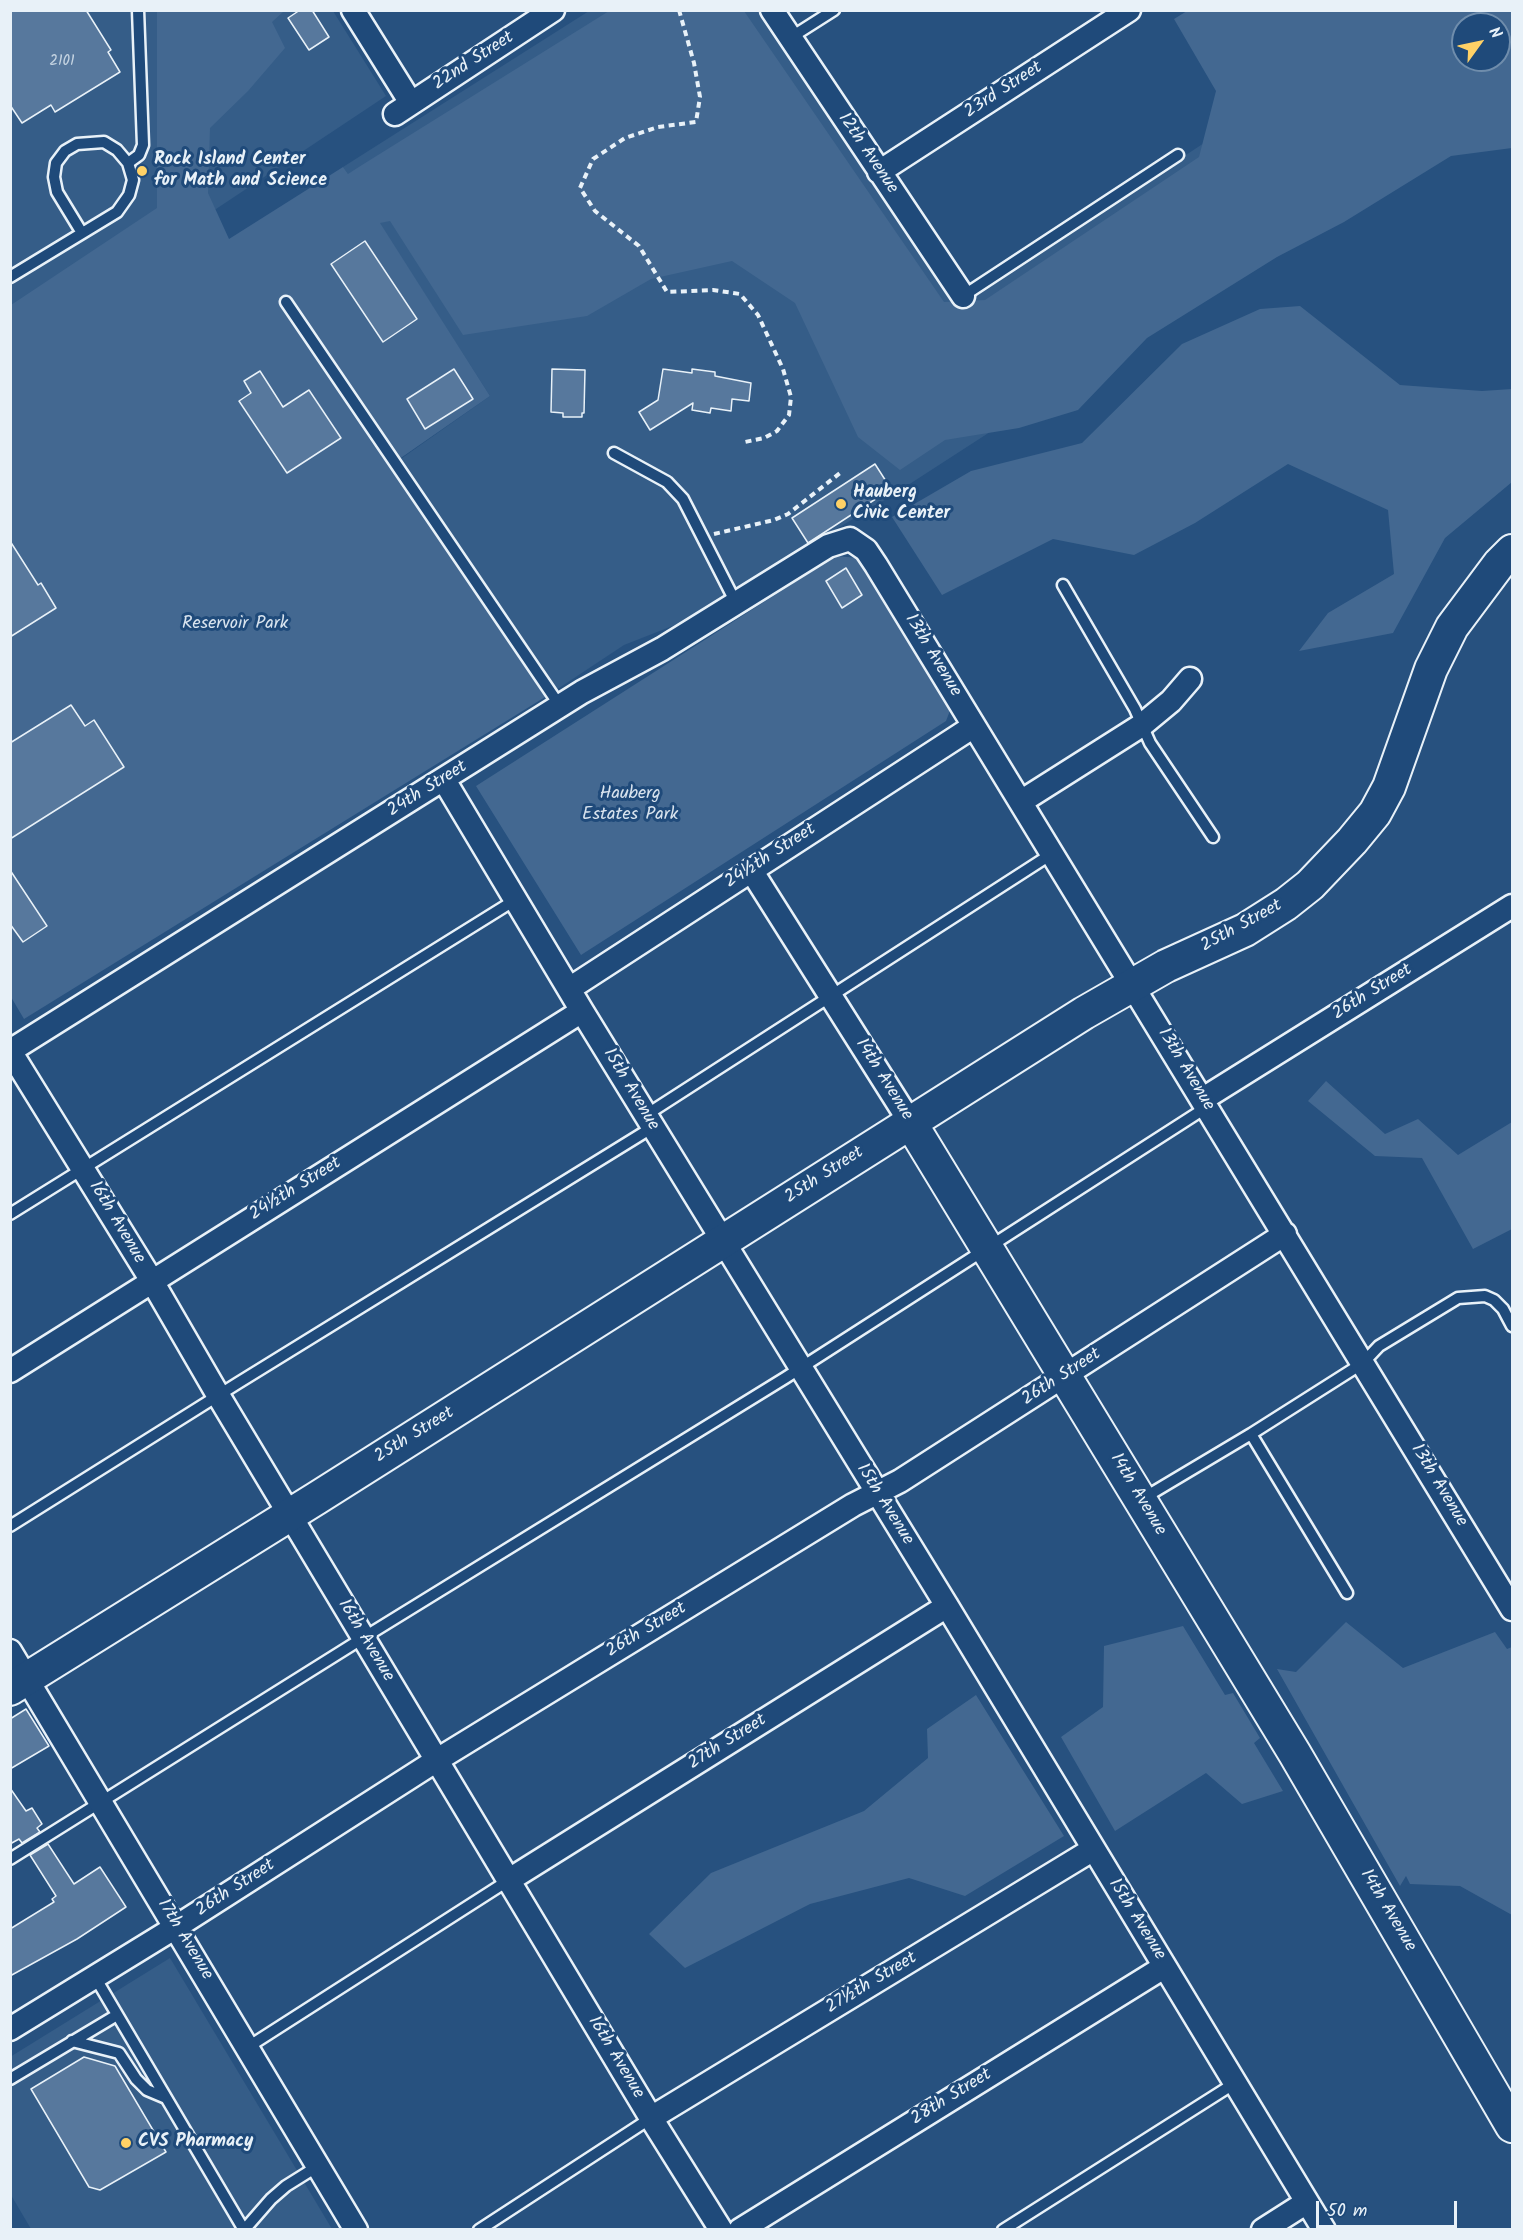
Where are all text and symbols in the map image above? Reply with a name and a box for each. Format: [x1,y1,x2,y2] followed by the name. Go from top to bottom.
[1451,12,1511,72] north arrow
[1482,22,1508,44] text: N
[429,28,519,96] street label: 22nd Street
[49,53,75,71] house number: 2101
[961,58,1047,124] street label: 23rd Street
[832,109,902,199] street label: 12th Avenue
[154,150,327,192] place label: Rock Island Center for Math and Science
[135,164,149,178] marker: Rock Island Center for Math and Science
[853,483,950,526] place label: Hauberg Civic Center
[834,497,848,511] marker: Hauberg Civic Center
[899,611,965,701] street label: 13th Avenue
[182,614,288,636] park label: Reservoir Park
[384,757,472,823] street label: 24th Street
[582,784,678,826] park label: Hauberg Estates Park
[721,820,821,894] street label: 24½th Street
[1198,896,1286,958] street label: 25th Street
[1329,960,1417,1026] street label: 26th Street
[1152,1025,1218,1115] street label: 13th Avenue
[849,1035,917,1125] street label: 14th Avenue
[597,1045,663,1135] street label: 15th Avenue
[782,1143,868,1209] street label: 25th Street
[246,1153,346,1227] street label: 24½th Street
[83,1178,149,1268] street label: 16th Avenue
[1018,1344,1106,1412] street label: 26th Street
[371,1403,459,1469] street label: 25th Street
[1405,1441,1471,1531] street label: 13th Avenue
[1104,1450,1170,1540] street label: 14th Avenue
[850,1460,918,1550] street label: 15th Avenue
[332,1596,398,1686] street label: 16th Avenue
[603,1599,691,1663] street label: 26th Street
[685,1710,771,1776] street label: 27th Street
[192,1855,280,1923] street label: 26th Street
[1354,1866,1420,1956] street label: 14th Avenue
[1102,1875,1170,1965] street label: 15th Avenue
[151,1896,217,1984] street label: 17th Avenue
[823,1948,921,2020] street label: 27½th Street
[582,2013,648,2103] street label: 16th Avenue
[908,2065,996,2131] street label: 28th Street
[138,2132,253,2154] place label: CVS Pharmacy
[119,2136,133,2150] marker: CVS Pharmacy
[1319,2189,1460,2227] scale bar
[1327,2197,1367,2226] text: 50 m

